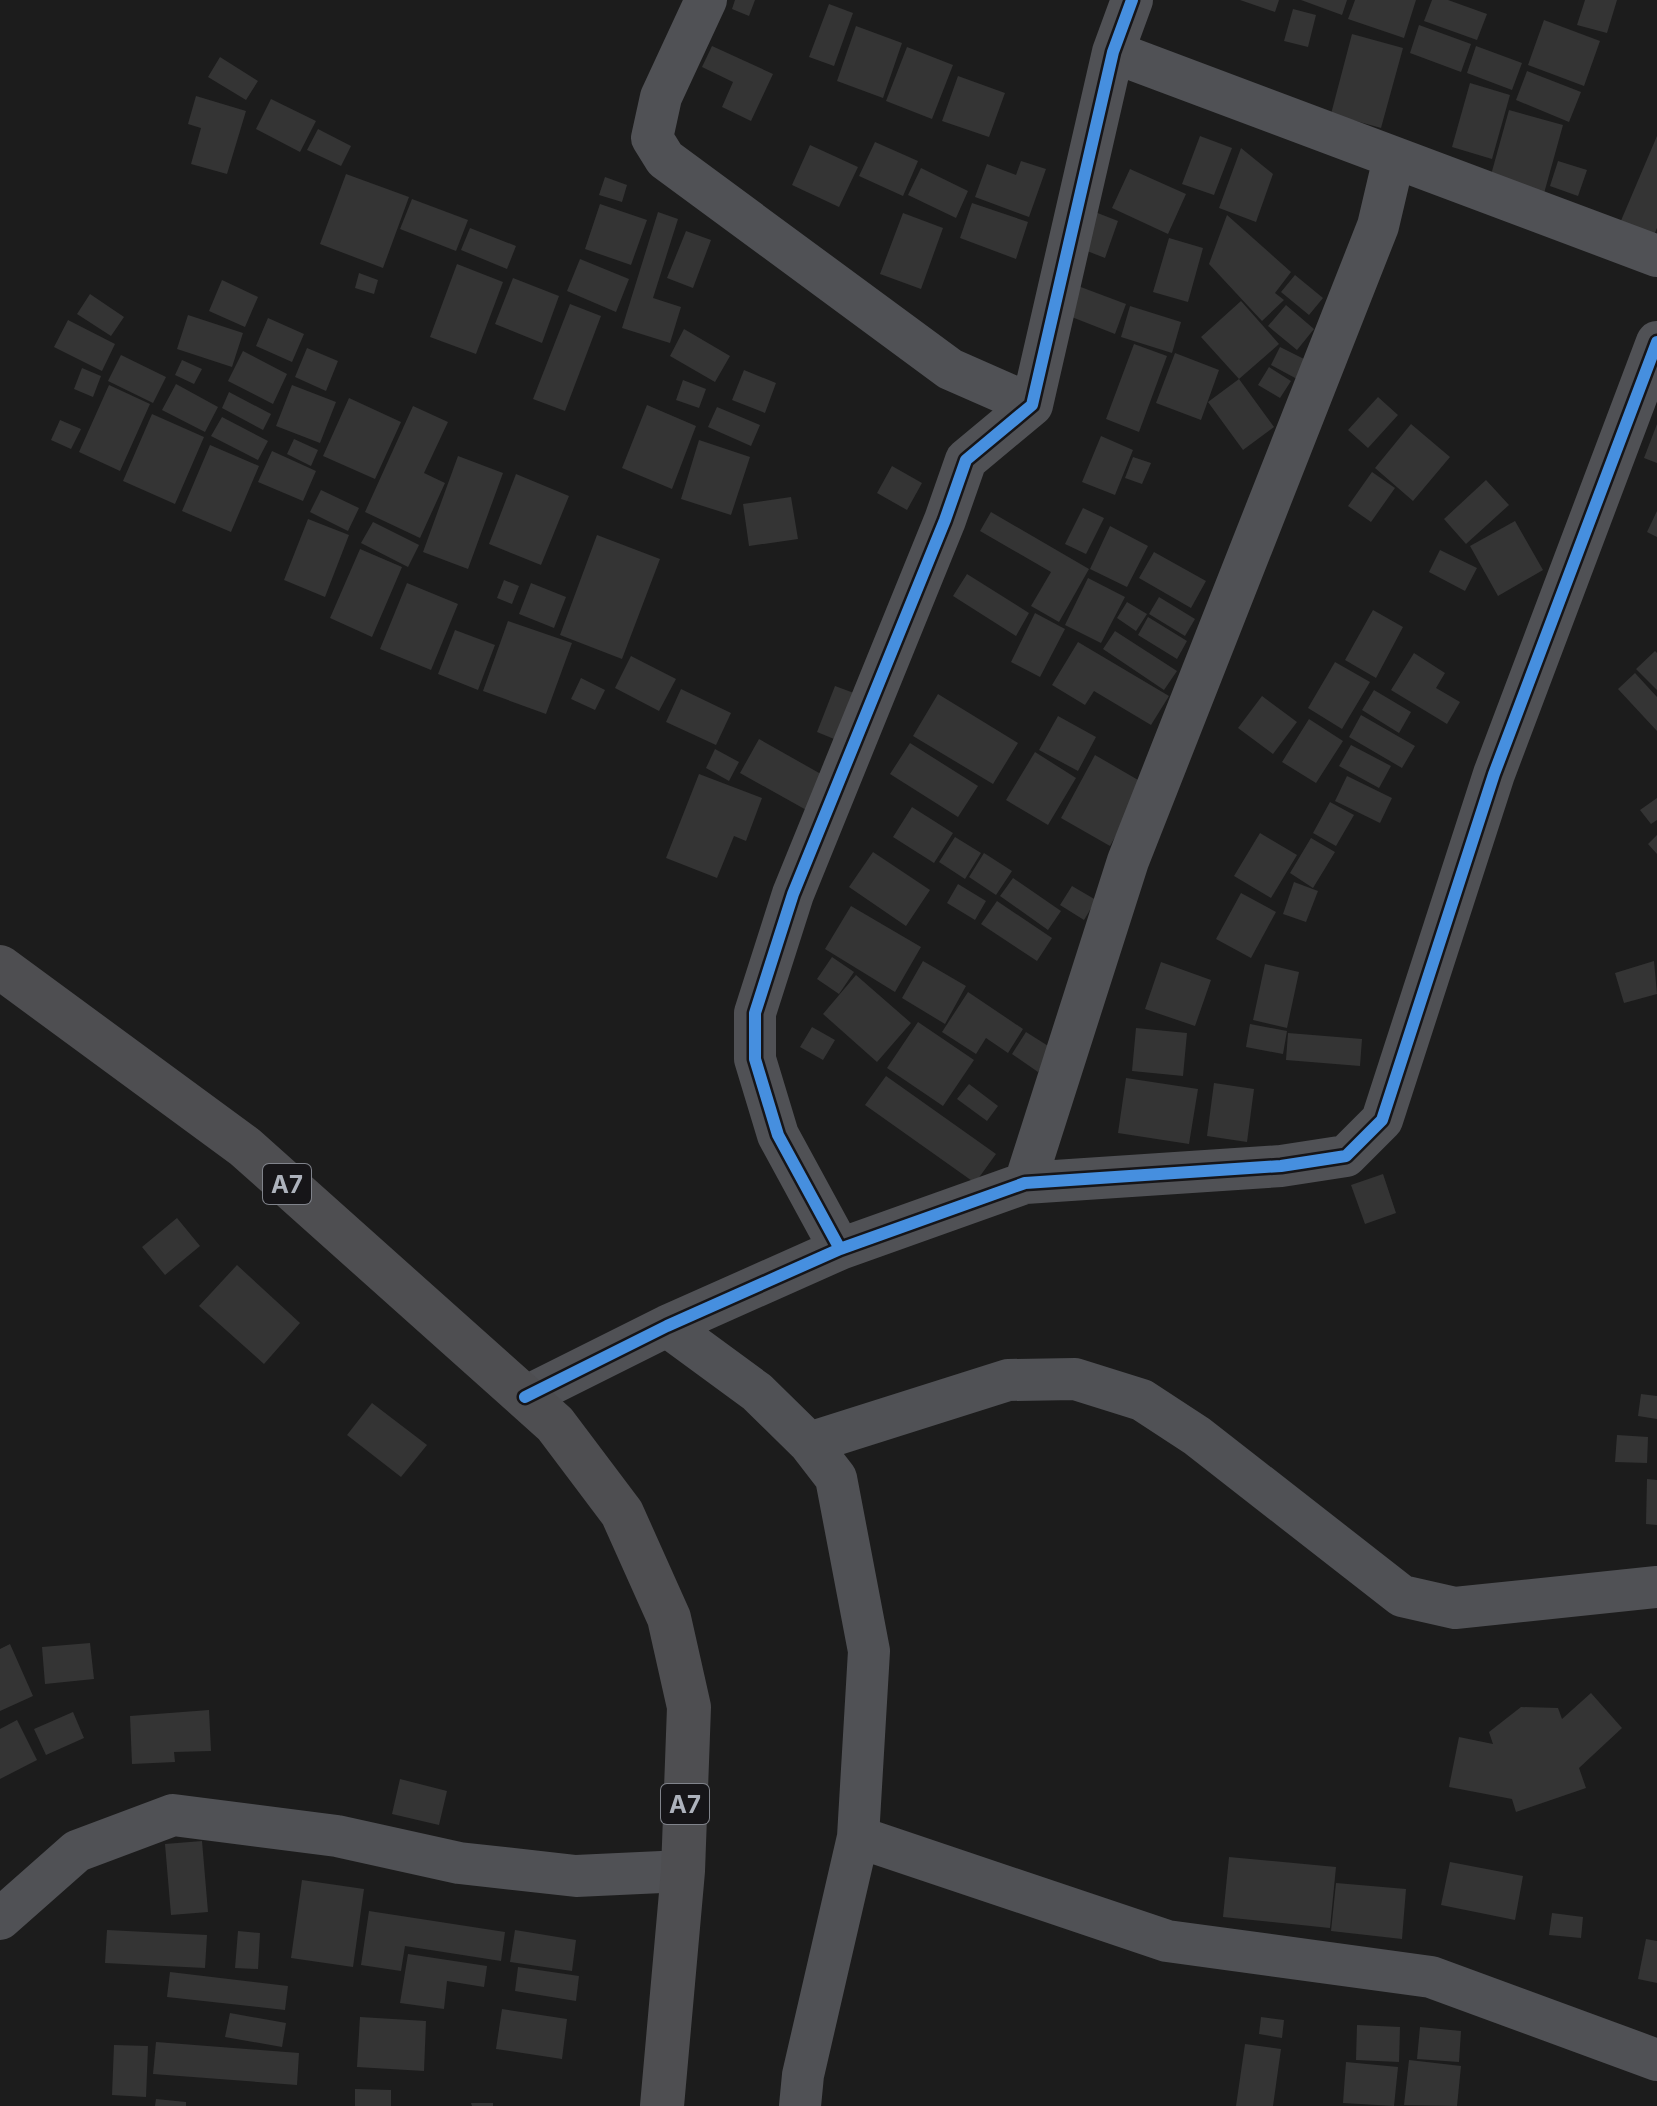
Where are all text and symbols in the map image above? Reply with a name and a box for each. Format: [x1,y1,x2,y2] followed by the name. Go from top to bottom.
[263,1164,311,1204] road number: A7
[661,1784,709,1824] road number: A7

